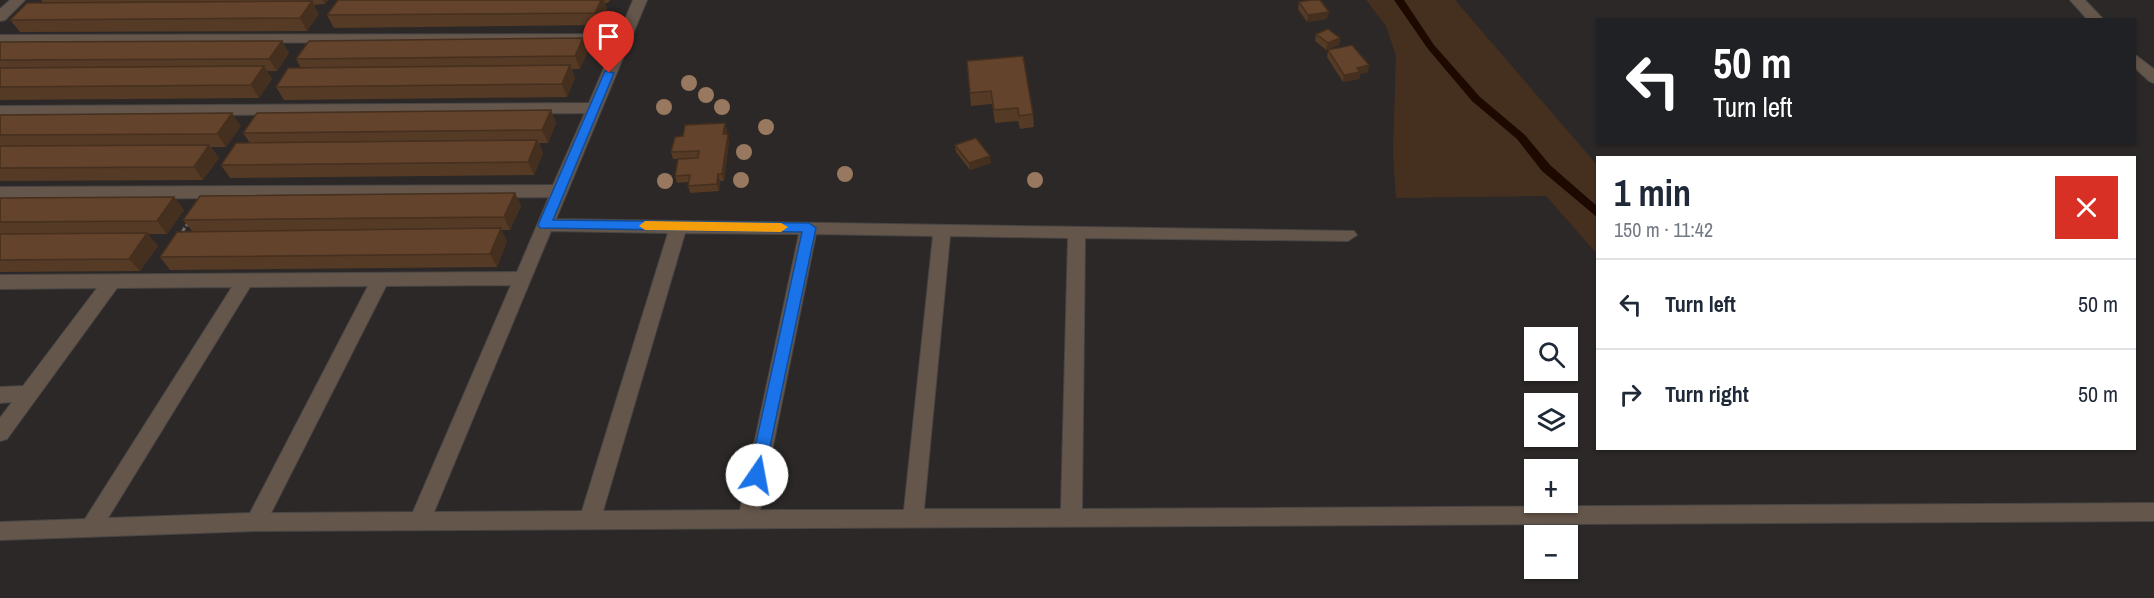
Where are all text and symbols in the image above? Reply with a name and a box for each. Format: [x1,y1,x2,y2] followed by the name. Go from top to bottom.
[583,11,634,73] pin
[592,20,625,53] icon: arrive
[1713,35,1792,91] text: 50 m
[1614,42,1692,120] icon: left
[1713,89,1792,125] text: Turn left
[1614,169,1691,217] text: 1 min
[2055,176,2118,239] button: close
[1614,216,1713,243] text: 150 m · 11:42
[1614,288,1647,321] icon: left
[1665,289,1736,319] text: Turn left
[2078,289,2118,319] text: 50 m
[1524,327,1578,579] map controls
[1524,327,1578,381] button: search
[1614,378,1647,411] icon: right
[1665,379,1749,409] text: Turn right
[2078,379,2118,409] text: 50 m
[1524,393,1578,447] button: layers
[725,443,789,507] position arrow
[1524,459,1578,513] button: +
[1524,525,1578,579] button: −

